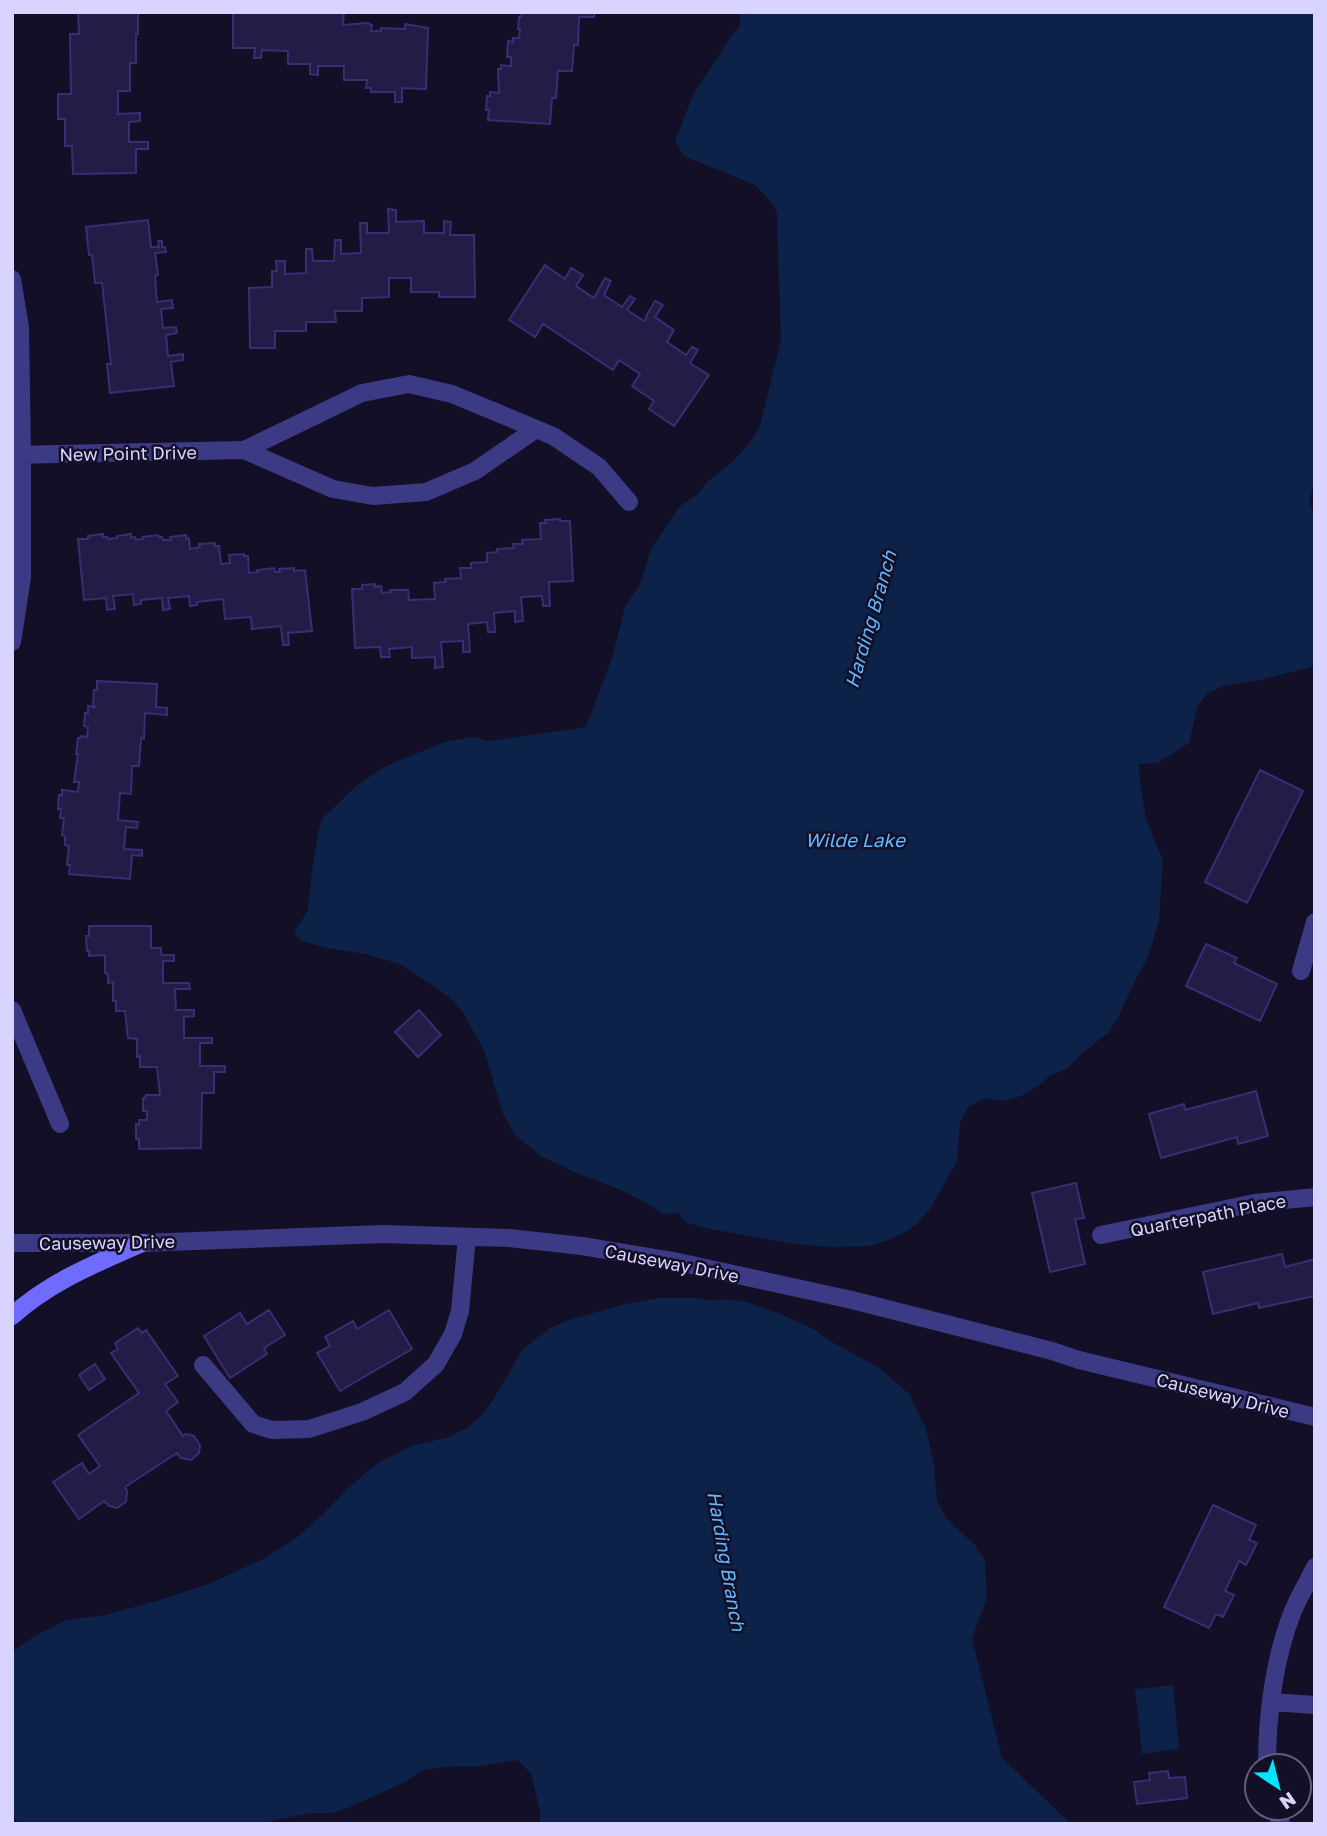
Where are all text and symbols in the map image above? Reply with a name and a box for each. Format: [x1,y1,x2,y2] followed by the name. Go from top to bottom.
[59,441,197,465] street label: New Point Drive
[839,546,901,690] water label: Harding Branch
[805,828,907,851] water label: Wilde Lake
[1128,1189,1288,1241] street label: Quarterpath Place
[39,1230,175,1254] street label: Causeway Drive
[603,1239,741,1287] street label: Causeway Drive
[1154,1368,1292,1422] street label: Causeway Drive
[703,1489,751,1634] water label: Harding Branch
[1243,1752,1313,1822] north arrow
[1276,1788,1301,1815] text: N

